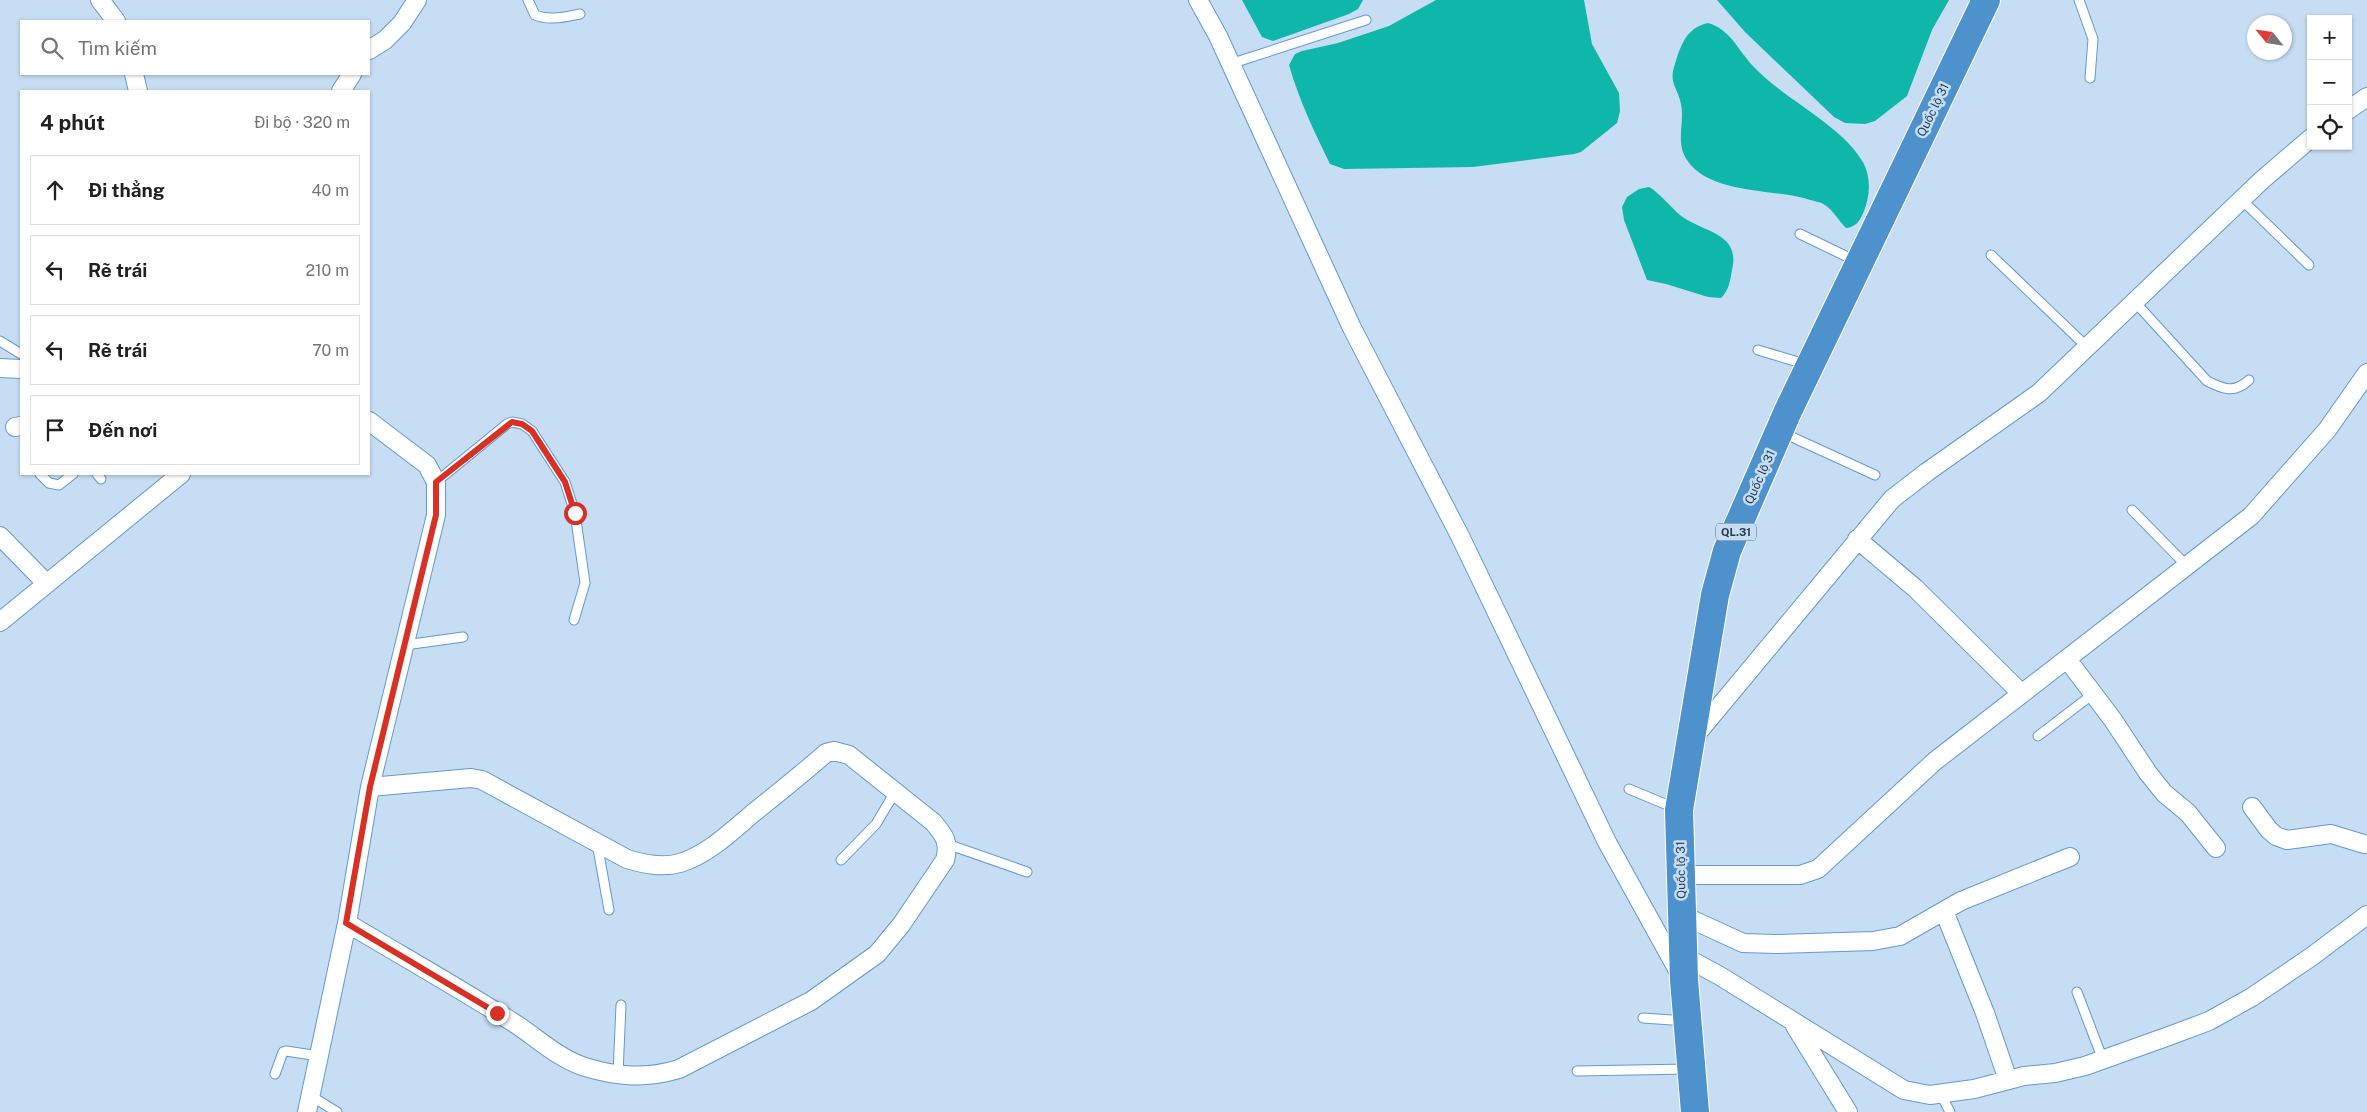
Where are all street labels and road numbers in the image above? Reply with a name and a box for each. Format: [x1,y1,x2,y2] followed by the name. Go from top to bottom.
[1914,81,1952,139] street label: Quốc lộ 31
[1742,448,1778,506] street label: Quốc lộ 31
[1716,524,1756,540] road number: QL.31
[1673,841,1689,899] street label: Quốc lộ 31

